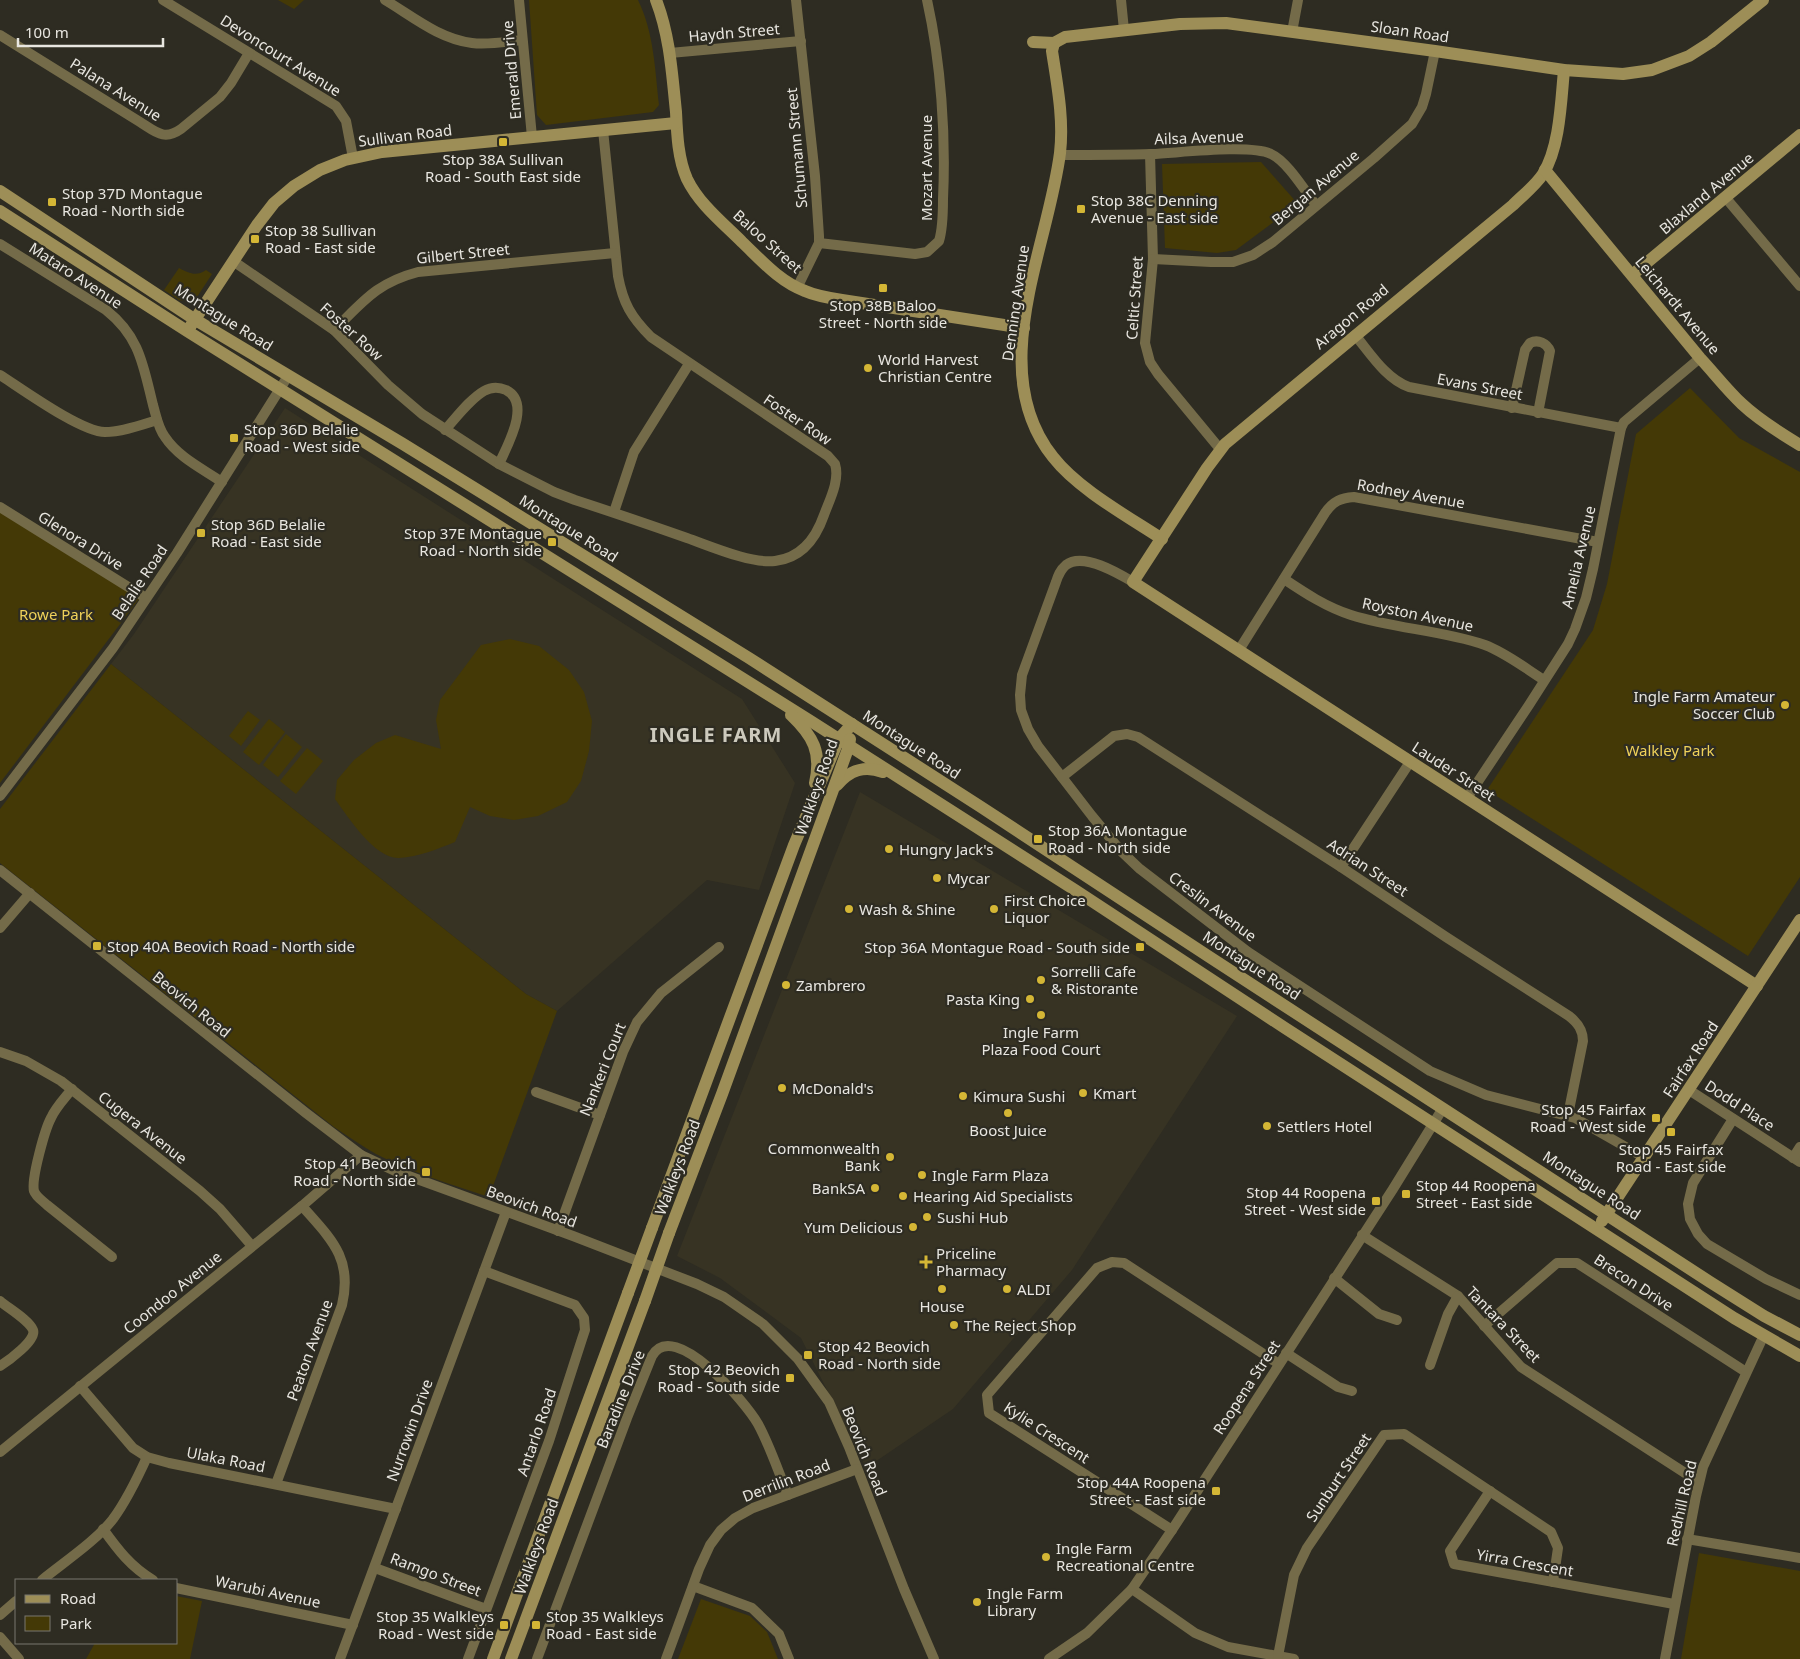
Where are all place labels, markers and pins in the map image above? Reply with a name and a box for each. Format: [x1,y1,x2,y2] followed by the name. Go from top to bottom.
[497,136,509,148] marker: Stop 38A Sullivan Road - South East side
[425,149,581,186] place label: Stop 38A Sullivan Road - South East side
[62,183,203,220] place label: Stop 37D Montague Road - North side
[1091,190,1218,227] place label: Stop 38C Denning Avenue - East side
[46,196,58,208] marker: Stop 37D Montague Road - North side
[1075,203,1087,215] marker: Stop 38C Denning Avenue - East side
[265,220,376,257] place label: Stop 38 Sullivan Road - East side
[249,233,261,245] marker: Stop 38 Sullivan Road - East side
[877,282,889,294] marker: Stop 38B Baloo Street - North side
[819,295,947,332] place label: Stop 38B Baloo Street - North side
[878,349,992,386] place label: World Harvest Christian Centre
[862,362,874,374] marker: World Harvest Christian Centre
[244,419,360,456] place label: Stop 36D Belalie Road - West side
[228,432,240,444] marker: Stop 36D Belalie Road - West side
[211,514,326,551] place label: Stop 36D Belalie Road - East side
[404,523,542,560] place label: Stop 37E Montague Road - North side
[195,527,207,539] marker: Stop 36D Belalie Road - East side
[546,536,558,548] marker: Stop 37E Montague Road - North side
[1634,686,1775,723] place label: Ingle Farm Amateur Soccer Club
[1779,699,1791,711] marker: Ingle Farm Amateur Soccer Club
[1048,820,1187,857] place label: Stop 36A Montague Road - North side
[1032,833,1044,845] marker: Stop 36A Montague Road - North side
[899,839,993,859] place label: Hungry Jack's
[883,843,895,855] marker: Hungry Jack's
[947,868,990,888] place label: Mycar
[931,872,943,884] marker: Mycar
[1004,890,1086,927] place label: First Choice Liquor
[859,899,955,919] place label: Wash & Shine
[843,903,855,915] marker: Wash & Shine
[988,903,1000,915] marker: First Choice Liquor
[107,936,355,956] place label: Stop 40A Beovich Road - North side
[864,937,1130,957] place label: Stop 36A Montague Road - South side
[91,940,103,952] marker: Stop 40A Beovich Road - North side
[1134,941,1146,953] marker: Stop 36A Montague Road - South side
[1051,961,1138,998] place label: Sorrelli Cafe & Ristorante
[1035,974,1047,986] marker: Sorrelli Cafe & Ristorante
[796,975,866,995] place label: Zambrero
[780,979,792,991] marker: Zambrero
[946,989,1020,1009] place label: Pasta King
[1024,993,1036,1005] marker: Pasta King
[1035,1009,1047,1021] marker: Ingle Farm Plaza Food Court
[981,1022,1101,1059] place label: Ingle Farm Plaza Food Court
[792,1078,874,1098] place label: McDonald's
[776,1082,788,1094] marker: McDonald's
[1093,1083,1137,1103] place label: Kmart
[973,1086,1066,1106] place label: Kimura Sushi
[1077,1087,1089,1099] marker: Kmart
[957,1090,969,1102] marker: Kimura Sushi
[1530,1099,1646,1136] place label: Stop 45 Fairfax Road - West side
[1002,1107,1014,1119] marker: Boost Juice
[1650,1112,1662,1124] marker: Stop 45 Fairfax Road - West side
[1277,1116,1372,1136] place label: Settlers Hotel
[969,1120,1047,1140] place label: Boost Juice
[1261,1120,1273,1132] marker: Settlers Hotel
[1665,1126,1677,1138] marker: Stop 45 Fairfax Road - East side
[768,1138,880,1175] place label: Commonwealth Bank
[1616,1139,1726,1176] place label: Stop 45 Fairfax Road - East side
[884,1151,896,1163] marker: Commonwealth Bank
[293,1153,416,1190] place label: Stop 41 Beovich Road - North side
[932,1165,1049,1185] place label: Ingle Farm Plaza
[420,1166,432,1178] marker: Stop 41 Beovich Road - North side
[916,1169,928,1181] marker: Ingle Farm Plaza
[1416,1175,1536,1212] place label: Stop 44 Roopena Street - East side
[812,1178,865,1198] place label: BankSA
[869,1182,881,1194] marker: BankSA
[1244,1182,1366,1219] place label: Stop 44 Roopena Street - West side
[913,1186,1073,1206] place label: Hearing Aid Specialists
[1400,1188,1412,1200] marker: Stop 44 Roopena Street - East side
[897,1190,909,1202] marker: Hearing Aid Specialists
[1370,1195,1382,1207] marker: Stop 44 Roopena Street - West side
[937,1207,1008,1227] place label: Sushi Hub
[921,1211,933,1223] marker: Sushi Hub
[804,1217,903,1237] place label: Yum Delicious
[907,1221,919,1233] marker: Yum Delicious
[936,1243,1007,1280] place label: Priceline Pharmacy
[920,1256,932,1268] marker: Priceline Pharmacy
[1017,1279,1050,1299] place label: ALDI
[936,1283,948,1295] marker: House
[1001,1283,1013,1295] marker: ALDI
[919,1296,965,1316] place label: House
[964,1315,1076,1335] place label: The Reject Shop
[948,1319,960,1331] marker: The Reject Shop
[818,1336,941,1373] place label: Stop 42 Beovich Road - North side
[802,1349,814,1361] marker: Stop 42 Beovich Road - North side
[657,1359,780,1396] place label: Stop 42 Beovich Road - South side
[784,1372,796,1384] marker: Stop 42 Beovich Road - South side
[1077,1472,1206,1509] place label: Stop 44A Roopena Street - East side
[1210,1485,1222,1497] marker: Stop 44A Roopena Street - East side
[1056,1538,1195,1575] place label: Ingle Farm Recreational Centre
[1040,1551,1052,1563] marker: Ingle Farm Recreational Centre
[987,1583,1063,1620] place label: Ingle Farm Library
[971,1596,983,1608] marker: Ingle Farm Library
[376,1606,494,1643] place label: Stop 35 Walkleys Road - West side
[546,1606,664,1643] place label: Stop 35 Walkleys Road - East side
[498,1619,510,1631] marker: Stop 35 Walkleys Road - West side
[530,1619,542,1631] marker: Stop 35 Walkleys Road - East side

